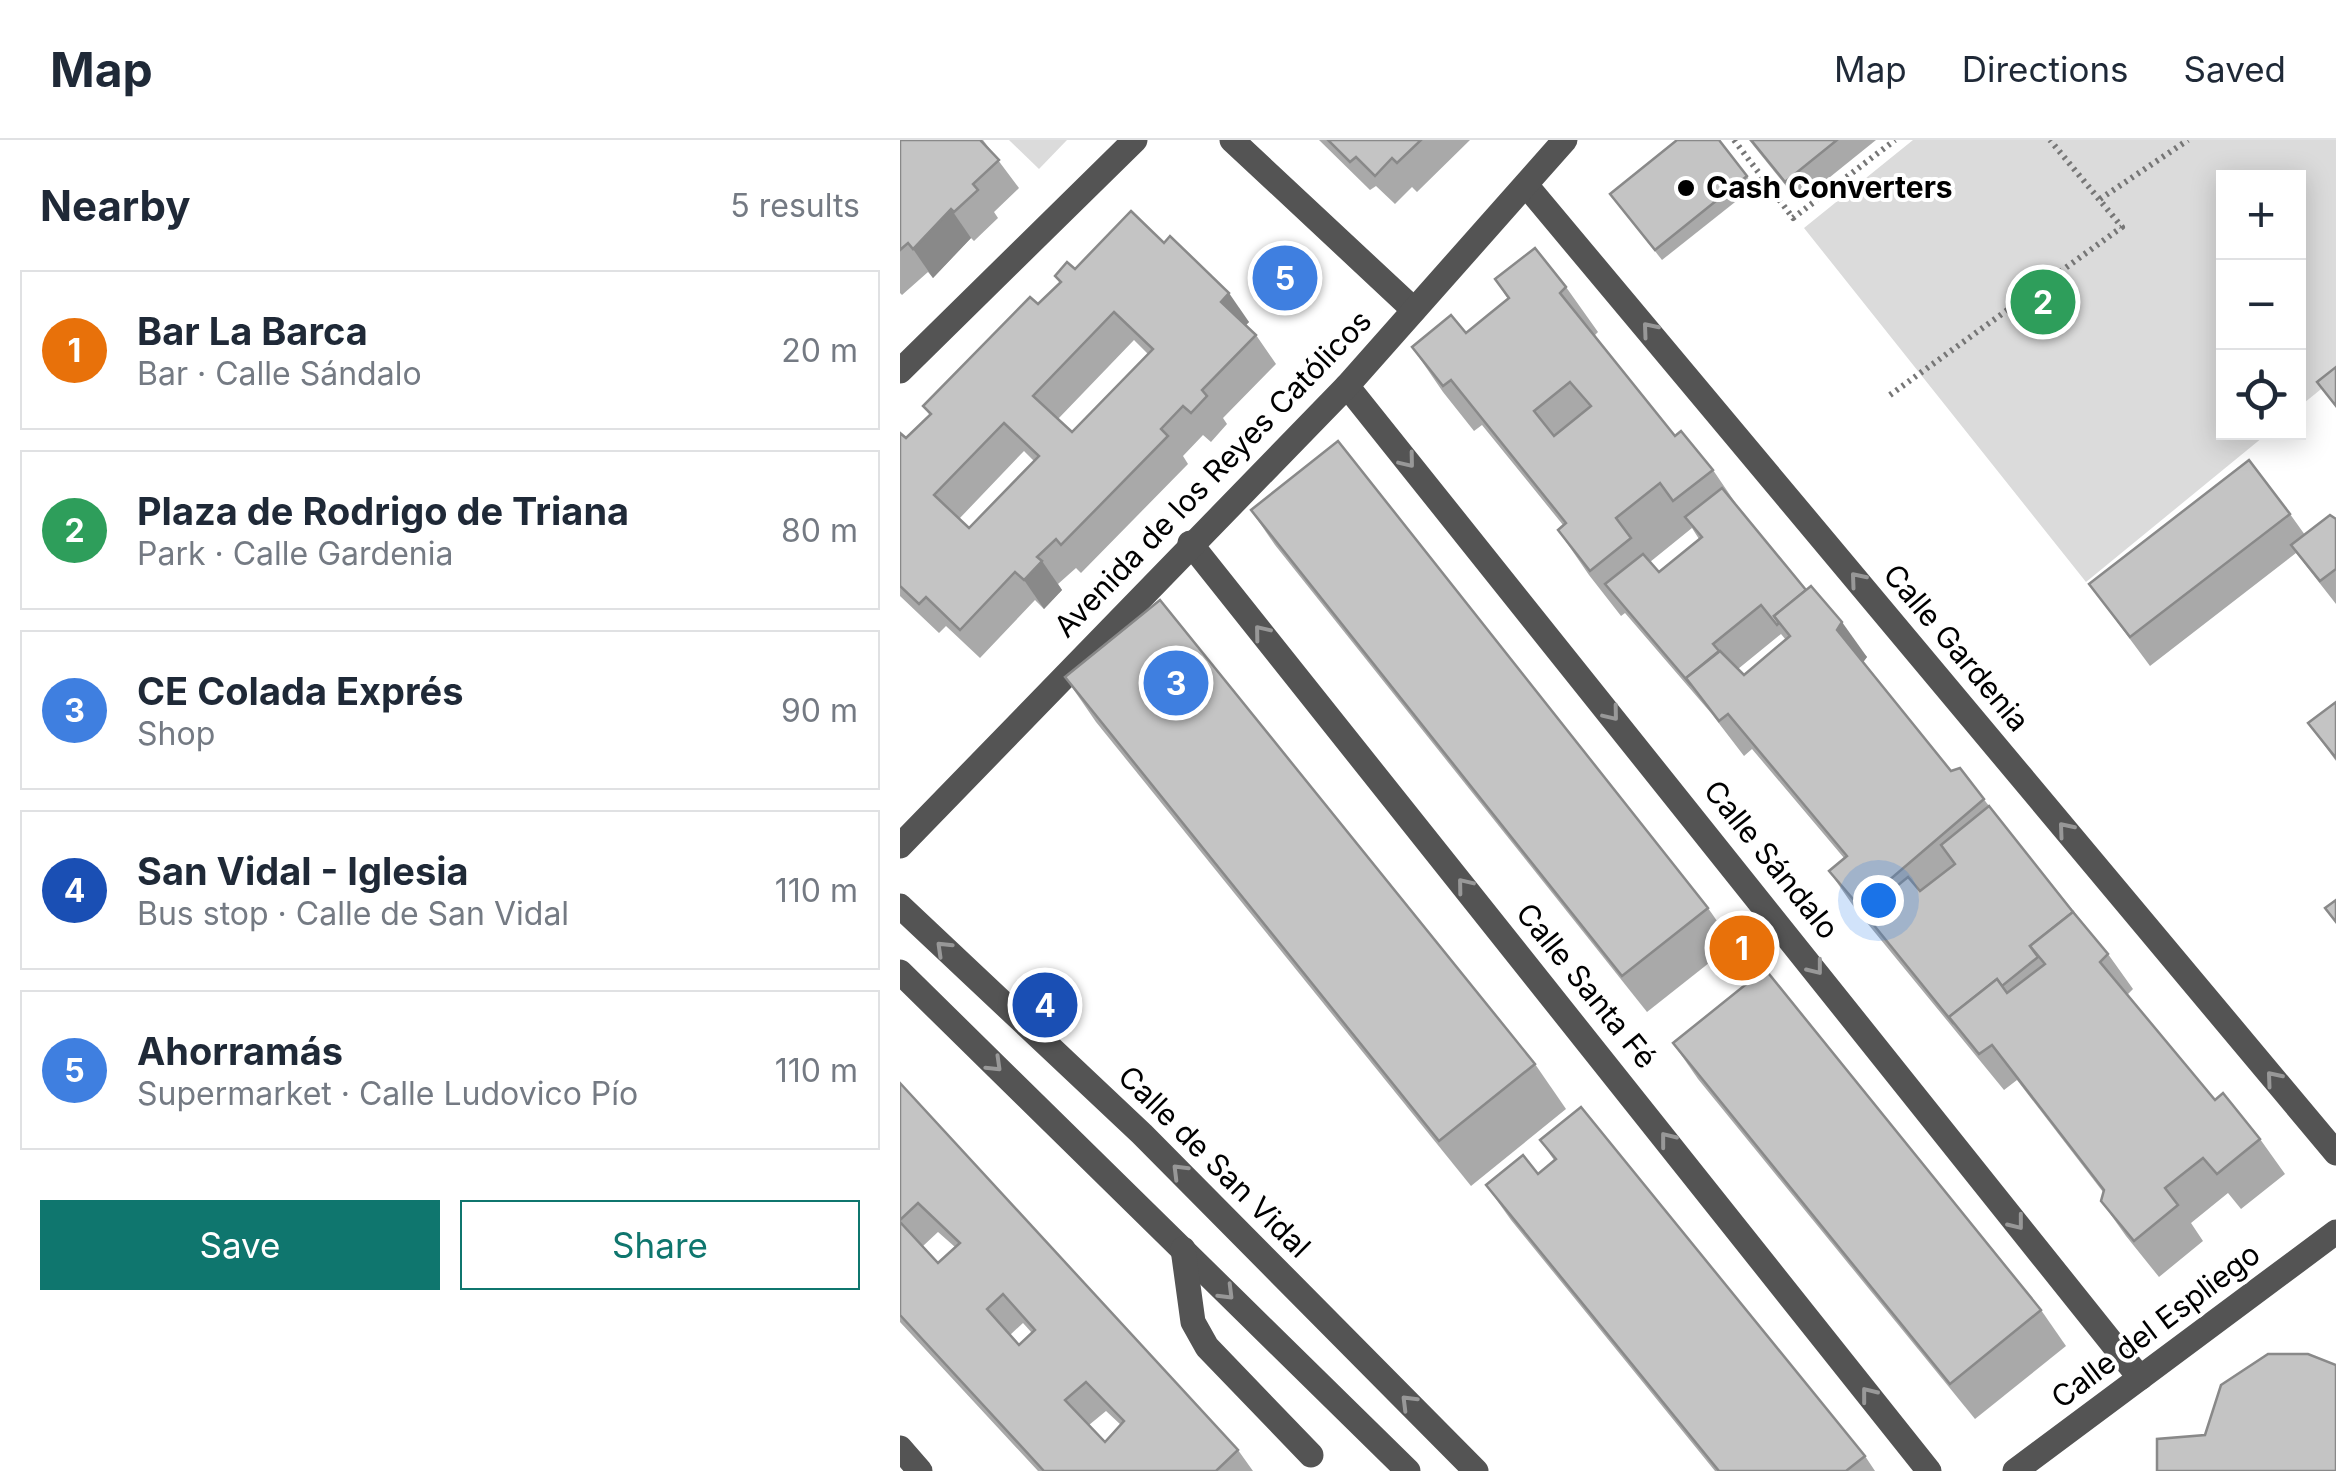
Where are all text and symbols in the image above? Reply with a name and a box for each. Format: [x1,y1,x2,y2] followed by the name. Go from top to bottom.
[50,40,153,99] text: Map
[1834,48,1907,90] text: Map
[1962,48,2129,90] text: Directions
[2184,48,2286,90] text: Saved
[1706,169,1953,205] place label: Cash Converters
[2216,170,2306,440] map controls
[2216,170,2306,260] button: +
[1675,177,1697,199] marker: Cash Converters
[40,180,191,231] text: Nearby
[730,186,860,225] text: 5 results
[1252,240,1318,316] pin: 5
[2216,260,2306,350] button: −
[2010,264,2076,340] pin: 2
[1046,302,1378,644] street label: Avenida de los Reyes Católicos
[137,308,368,354] text: Bar La Barca
[1643,322,1661,340] one-way arrow
[68,331,81,370] text: 1
[781,331,858,370] text: 20 m
[2216,350,2306,440] button: locate
[137,354,422,393] text: Bar · Calle Sándalo
[1396,450,1414,468] one-way arrow
[137,488,629,534] text: Plaza de Rodrigo de Triana
[64,511,85,550] text: 2
[781,511,858,550] text: 80 m
[137,534,453,573] text: Park · Calle Gardenia
[1876,557,2037,738] street label: Calle Gardenia
[1851,573,1869,591] one-way arrow
[1255,625,1273,643] one-way arrow
[1144,646,1208,720] pin: 3
[137,668,464,714] text: CE Colada Exprés
[64,691,85,730] text: 3
[781,691,858,730] text: 90 m
[1600,703,1618,721] one-way arrow
[137,714,215,753] text: Shop
[1697,773,1847,946] street label: Calle Sándalo
[2059,822,2077,840] one-way arrow
[137,848,469,894] text: San Vidal - Iglesia
[64,871,85,910] text: 4
[775,871,858,910] text: 110 m
[1853,875,1904,926] your location
[1458,879,1476,897] one-way arrow
[137,894,569,933] text: Bus stop · Calle de San Vidal
[1509,895,1664,1075] street label: Calle Santa Fé
[1710,910,1774,986] pin: 1
[936,942,954,960] one-way arrow
[1804,956,1822,974] one-way arrow
[1012,968,1078,1042] pin: 4
[137,1028,343,1074] text: Ahorramás
[64,1051,85,1090] text: 5
[775,1051,858,1090] text: 110 m
[983,1053,1001,1071] one-way arrow
[1111,1058,1318,1265] street label: Calle de San Vidal
[2267,1071,2285,1090] one-way arrow
[137,1074,638,1113] text: Supermarket · Calle Ludovico Pío
[1661,1132,1679,1150] one-way arrow
[1173,1164,1191,1182] one-way arrow
[40,1200,440,1290] button: Save
[460,1200,860,1290] button: Share
[2005,1212,2023,1230] one-way arrow
[2044,1235,2267,1415] street label: Calle del Espliego
[1215,1281,1233,1299] one-way arrow
[1863,1388,1880,1406] one-way arrow
[1401,1395,1419,1413] one-way arrow

